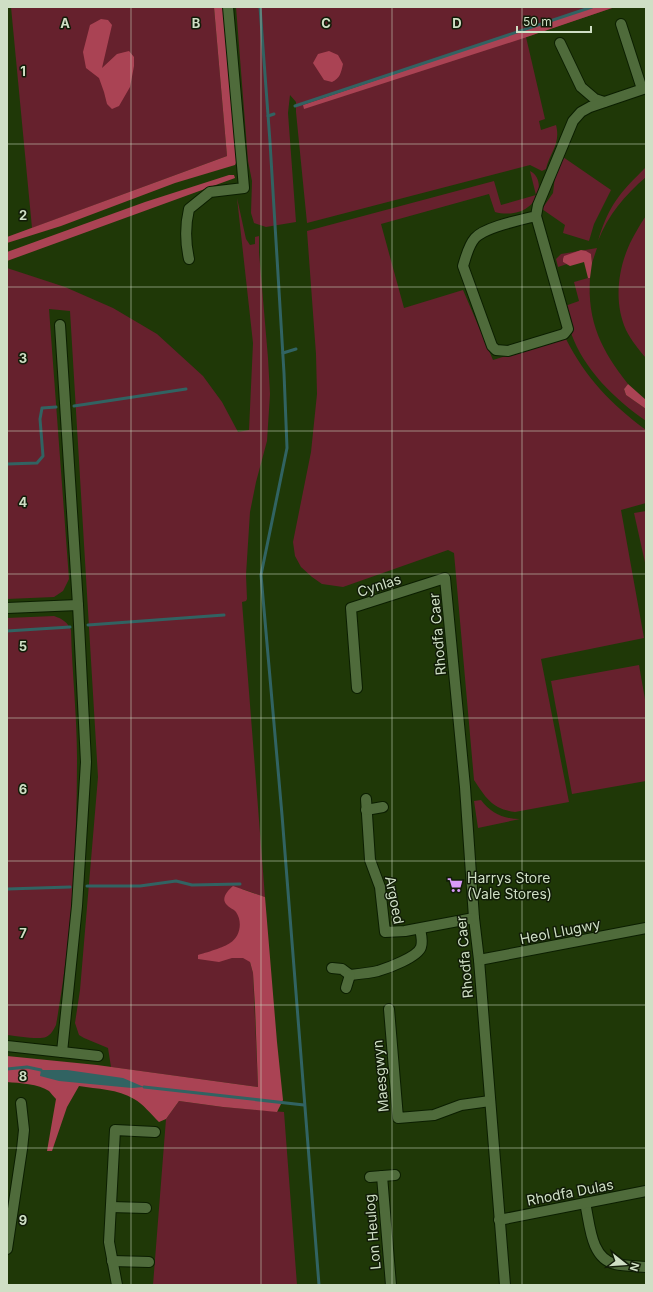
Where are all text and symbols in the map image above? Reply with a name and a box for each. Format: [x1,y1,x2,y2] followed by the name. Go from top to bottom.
[517,8,591,34] scale bar
[523,14,552,29] text: 50 m
[60,15,70,31] text: A
[192,15,201,31] text: B
[321,15,331,31] text: C
[452,15,462,31] text: D
[20,63,26,79] text: 1
[19,207,27,223] text: 2
[19,350,27,366] text: 3
[19,494,28,510] text: 4
[355,570,403,600] street label: Cynlas
[425,592,449,676] street label: Rhodfa Caer
[19,638,27,654] text: 5
[19,781,27,797] text: 6
[467,869,552,902] place label: Harrys Store (Vale Stores)
[382,875,408,925] street label: Argoed
[446,876,464,894] supermarket icon: Harrys Store (Vale Stores)
[452,915,476,999] street label: Rhodfa Caer
[518,915,602,947] street label: Heol Llugwy
[19,925,27,941] text: 7
[368,1039,392,1113] street label: Maesgwyn
[19,1068,27,1084] text: 8
[525,1175,615,1209] street label: Rhodfa Dulas
[360,1194,384,1270] street label: Lon Heulog
[19,1212,27,1228] text: 9
[605,1244,645,1284] north arrow
[627,1261,642,1273] text: N

